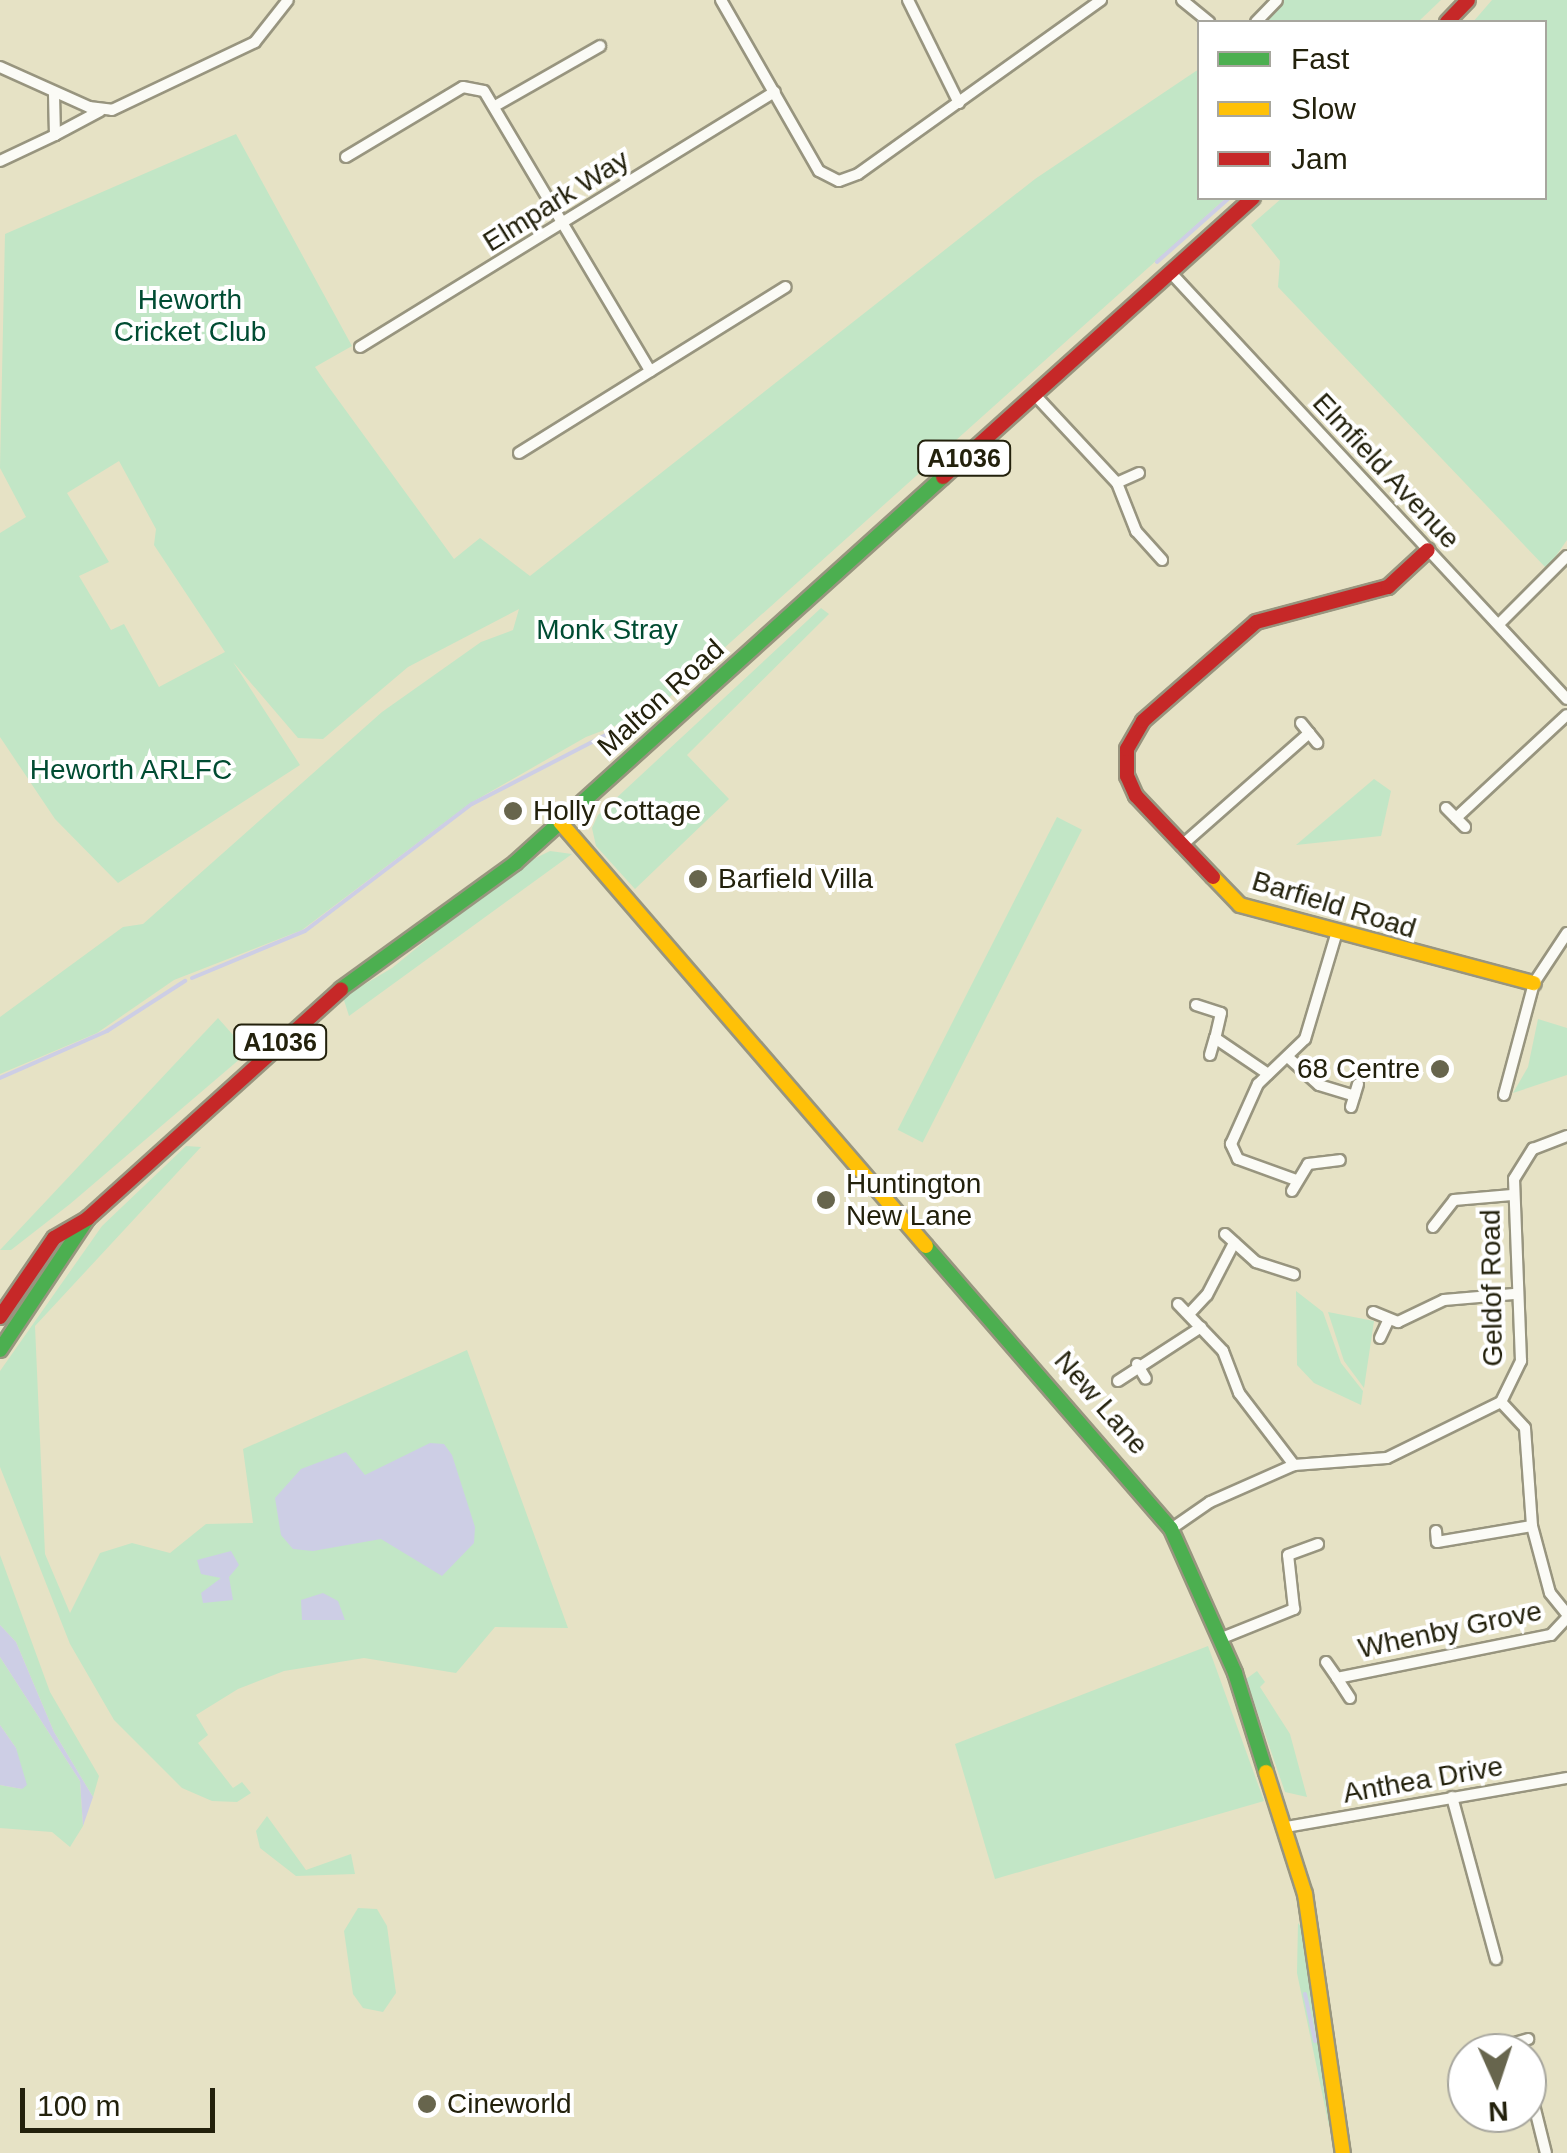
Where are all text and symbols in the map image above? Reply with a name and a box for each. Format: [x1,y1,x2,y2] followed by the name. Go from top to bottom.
[1197,20,1547,200] legend
[1291,42,1349,75] text: Fast
[1291,92,1356,125] text: Slow
[1291,142,1348,175] text: Jam
[477,143,635,259] street label: Elmpark Way
[114,283,266,349] park label: Heworth Cricket Club
[1305,386,1467,556] street label: Elmfield Avenue
[916,438,1012,478] road number: A1036
[536,613,678,647] park label: Monk Stray
[591,632,731,764] street label: Malton Road
[29,753,233,787] park label: Heworth ARLFC
[533,794,701,828] place label: Holly Cottage
[502,800,524,822] marker: Holly Cottage
[718,862,873,896] place label: Barfield Villa
[1248,864,1420,946] street label: Barfield Road
[687,868,709,890] marker: Barfield Villa
[232,1022,328,1062] road number: A1036
[1297,1052,1420,1086] place label: 68 Centre
[1429,1058,1451,1080] marker: 68 Centre
[846,1167,981,1233] place label: Huntington New Lane
[815,1189,837,1211] marker: Huntington New Lane
[1474,1209,1510,1367] street label: Geldof Road
[1047,1344,1155,1462] street label: New Lane
[1355,1594,1545,1666] street label: Whenby Grove
[1340,1749,1506,1811] street label: Anthea Drive
[1447,2033,1547,2133] north arrow
[25,2068,220,2130] scale bar
[447,2087,571,2121] place label: Cineworld
[37,2089,120,2122] text: 100 m
[416,2093,438,2115] marker: Cineworld
[1488,2095,1509,2127] text: N

